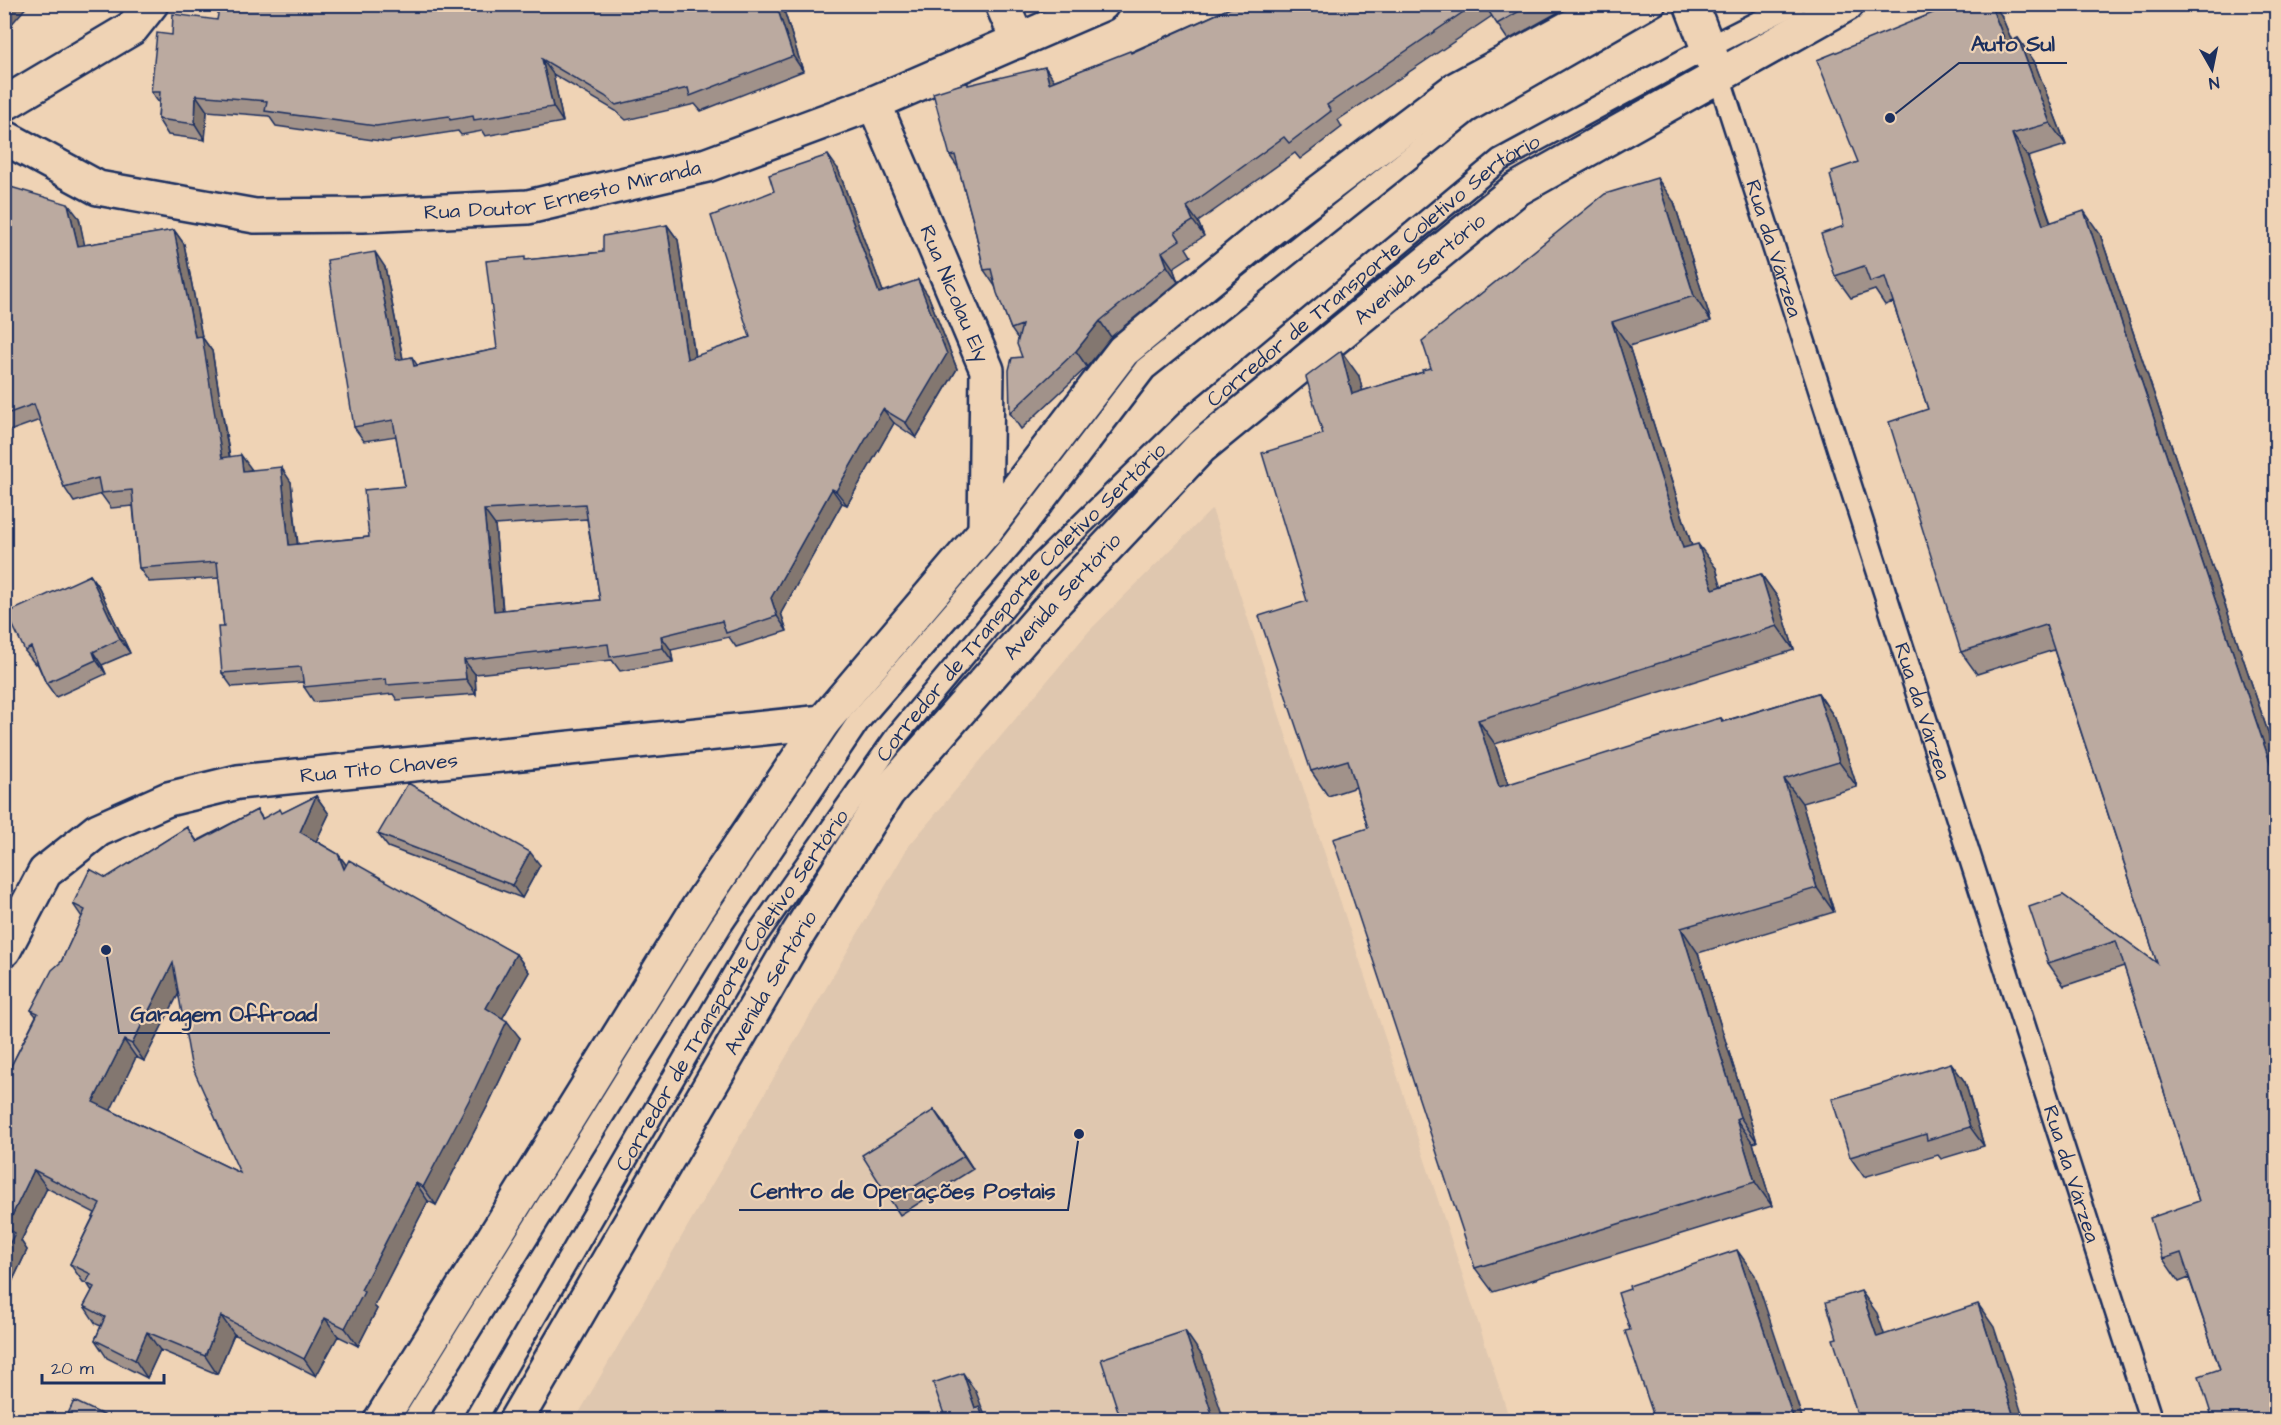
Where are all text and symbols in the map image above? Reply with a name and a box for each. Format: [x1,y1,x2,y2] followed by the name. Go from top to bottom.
[1959,23,2067,63] callout: Auto Sul
[1971,29,2056,60] text: Auto Sul
[2182,39,2242,99] north arrow
[2208,71,2221,94] text: N
[1200,127,1545,414] street label: Corredor de Transporte Coletivo Sertório
[423,153,704,227] street label: Rua Doutor Ernesto Miranda
[1738,176,1809,321] street label: Rua da Várzea
[1348,206,1492,332] street label: Avenida Sertório
[912,221,996,368] street label: Rua Nicolau Ely
[869,436,1173,768] street label: Corredor de Transporte Coletivo Sertório
[997,526,1128,666] street label: Avenida Sertório
[1887,639,1958,784] street label: Rua da Várzea
[299,746,459,791] street label: Rua Tito Chaves
[608,803,856,1177] street label: Corredor de Transporte Coletivo Sertório
[717,905,824,1060] street label: Avenida Sertório
[119,993,330,1033] callout: Garagem Offroad
[131,999,318,1031] text: Garagem Offroad
[2036,1102,2107,1246] street label: Rua da Várzea
[739,1170,1068,1210] callout: Centro de Operações Postais
[751,1176,1055,1207] text: Centro de Operações Postais
[42,1347,164,1385] scale bar
[51,1356,94,1381] text: 20 m

